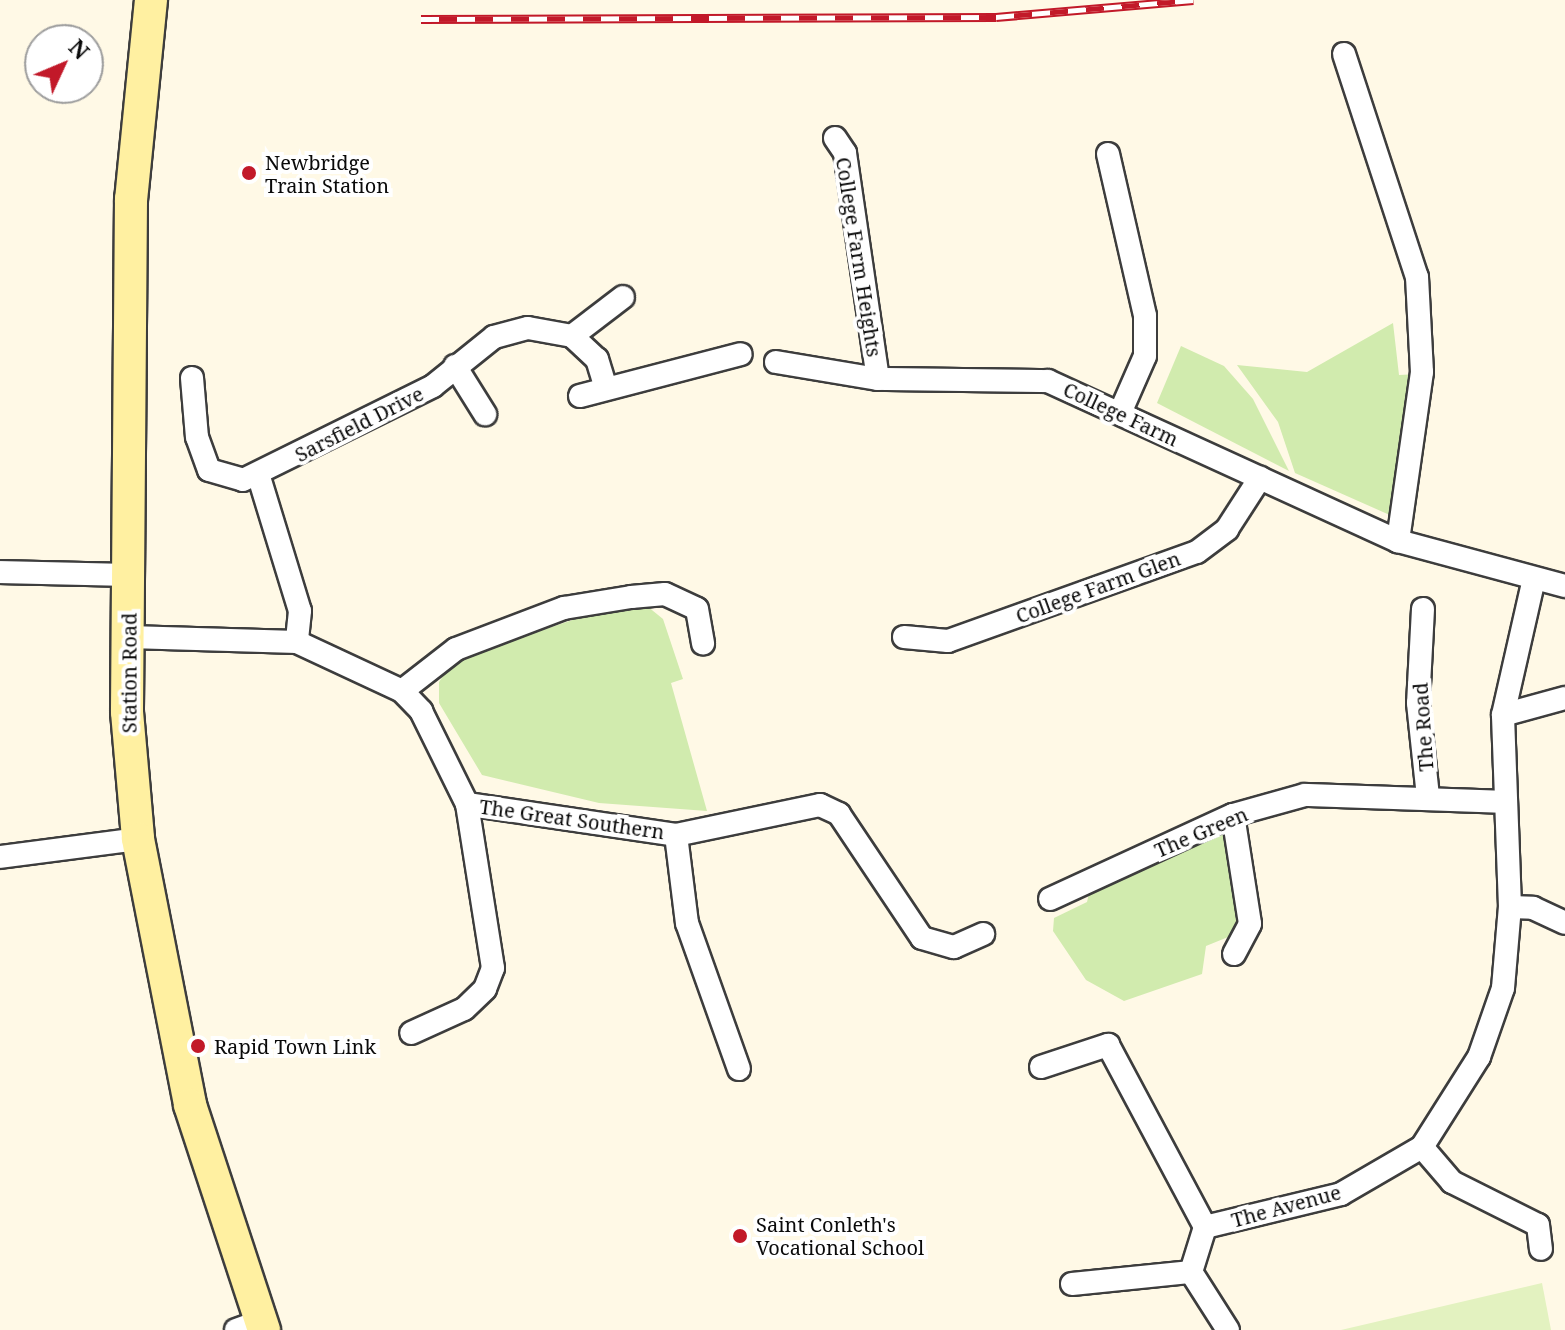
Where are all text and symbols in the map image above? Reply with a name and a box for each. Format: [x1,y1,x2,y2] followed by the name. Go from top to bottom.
[24,24,104,104] north arrow
[63,32,97,65] text: N
[265,150,389,197] place label: Newbridge Train Station
[831,155,887,359] street label: College Farm Heights
[240,164,258,182] marker: Newbridge Train Station
[1060,377,1182,451] street label: College Farm
[291,381,427,467] street label: Sarsfield Drive
[1012,546,1184,628] street label: College Farm Glen
[117,613,141,733] street label: Station Road
[1408,682,1438,772] street label: The Road
[478,794,666,844] street label: The Great Southern
[1151,802,1251,862] street label: The Green
[214,1034,376,1058] place label: Rapid Town Link
[189,1037,207,1055] marker: Rapid Town Link
[1229,1180,1343,1232] street label: The Avenue
[756,1212,924,1259] place label: Saint Conleth's Vocational School
[731,1227,749,1245] marker: Saint Conleth's Vocational School

